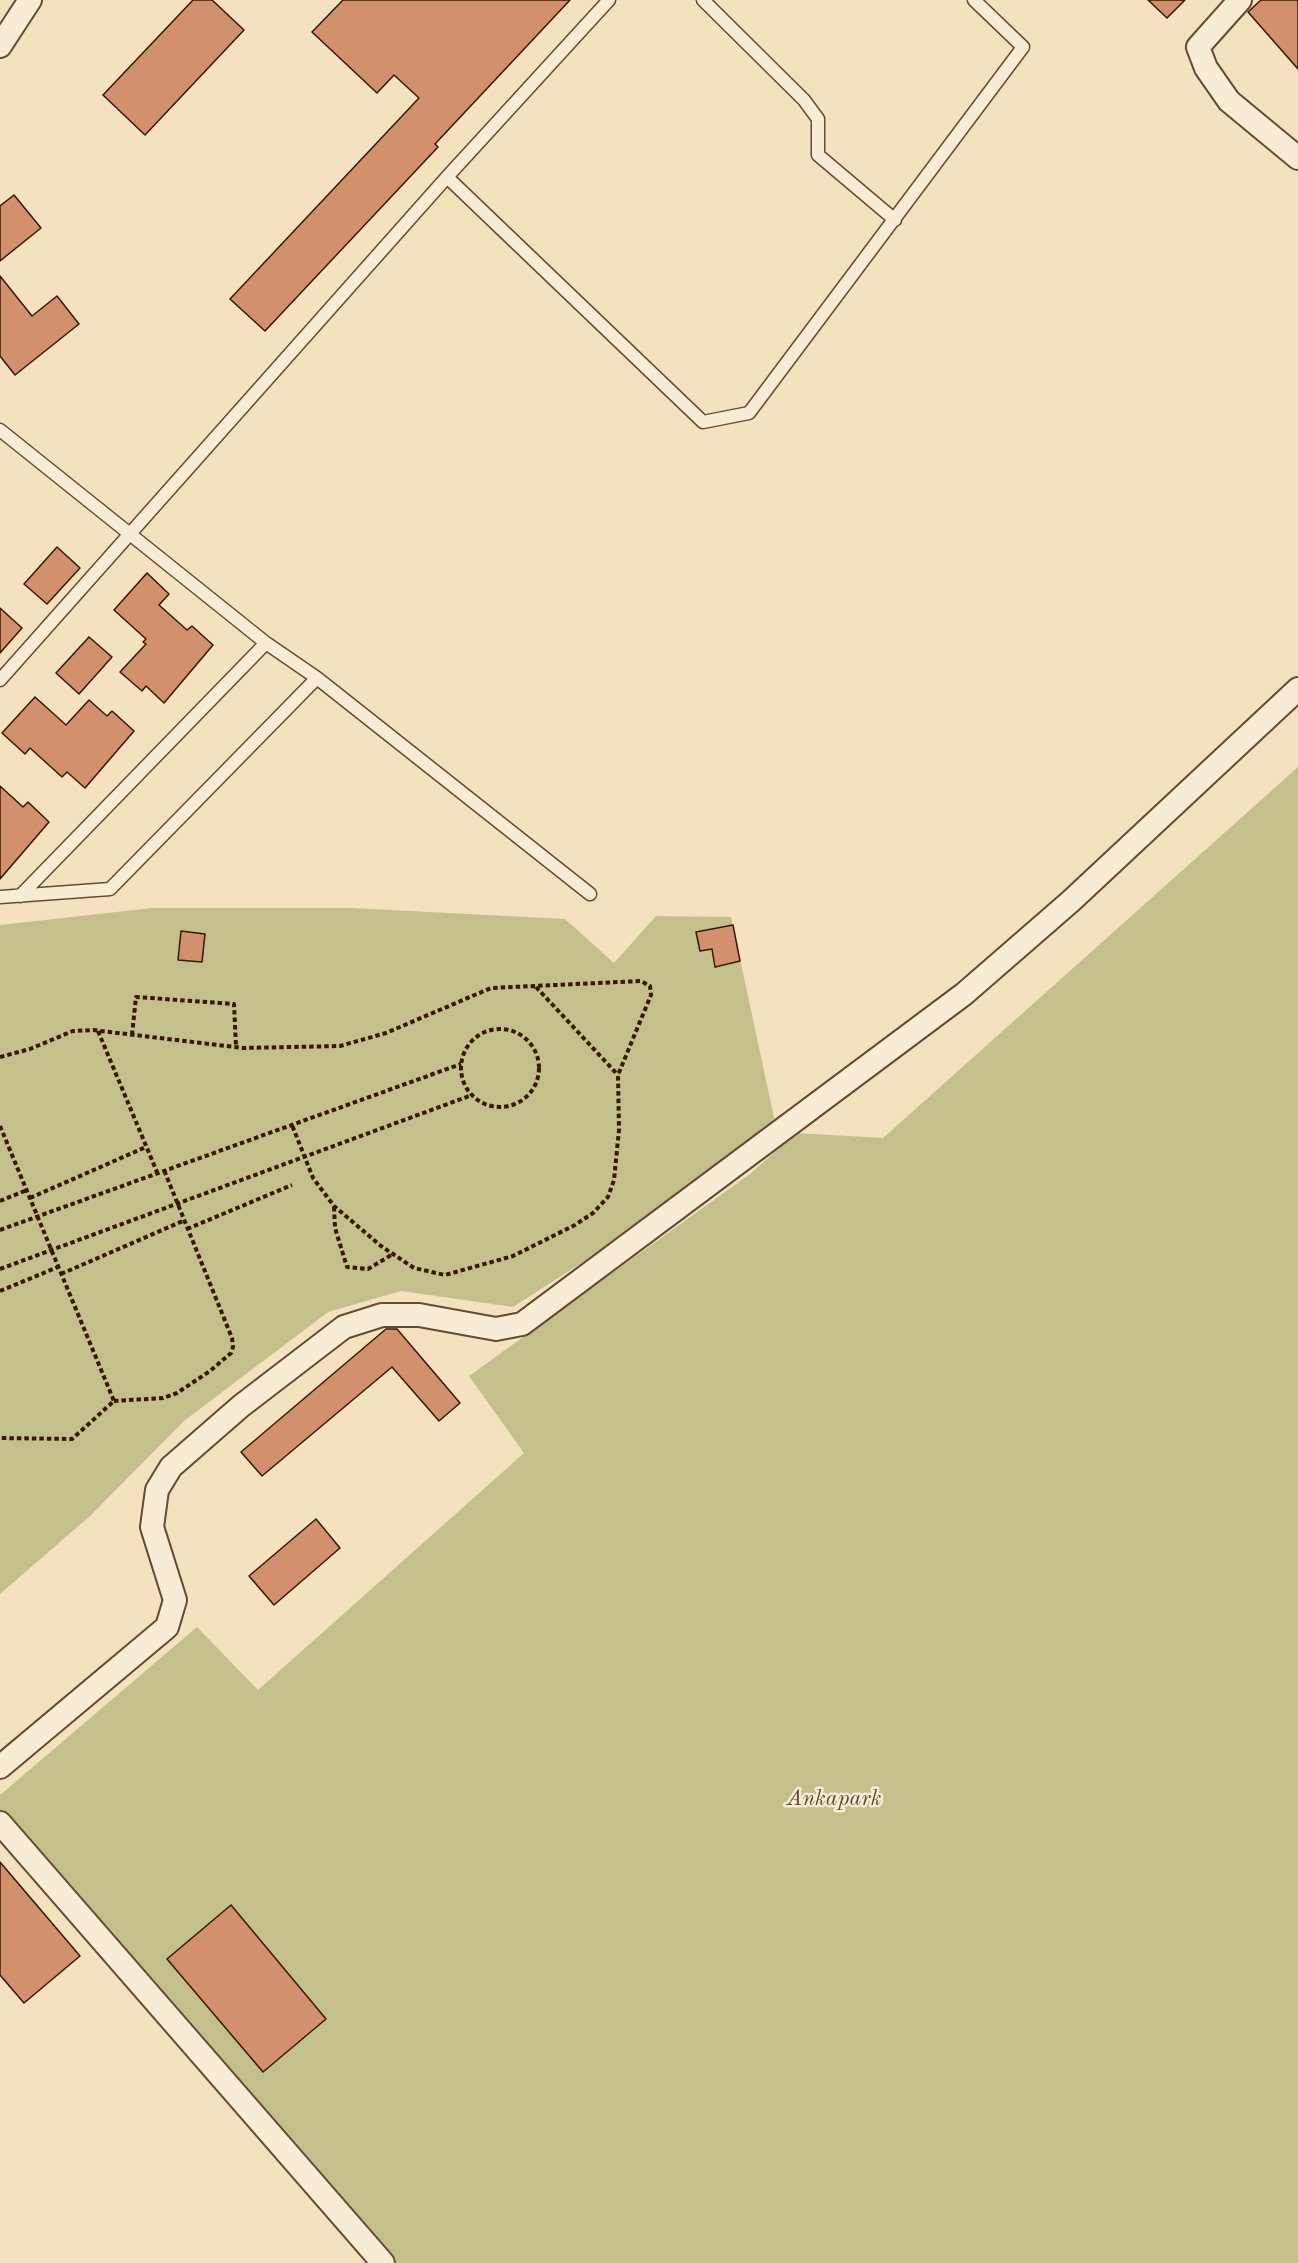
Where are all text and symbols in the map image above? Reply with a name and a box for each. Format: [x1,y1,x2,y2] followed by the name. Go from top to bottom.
[786,1786,882,1812] park label: Ankapark

